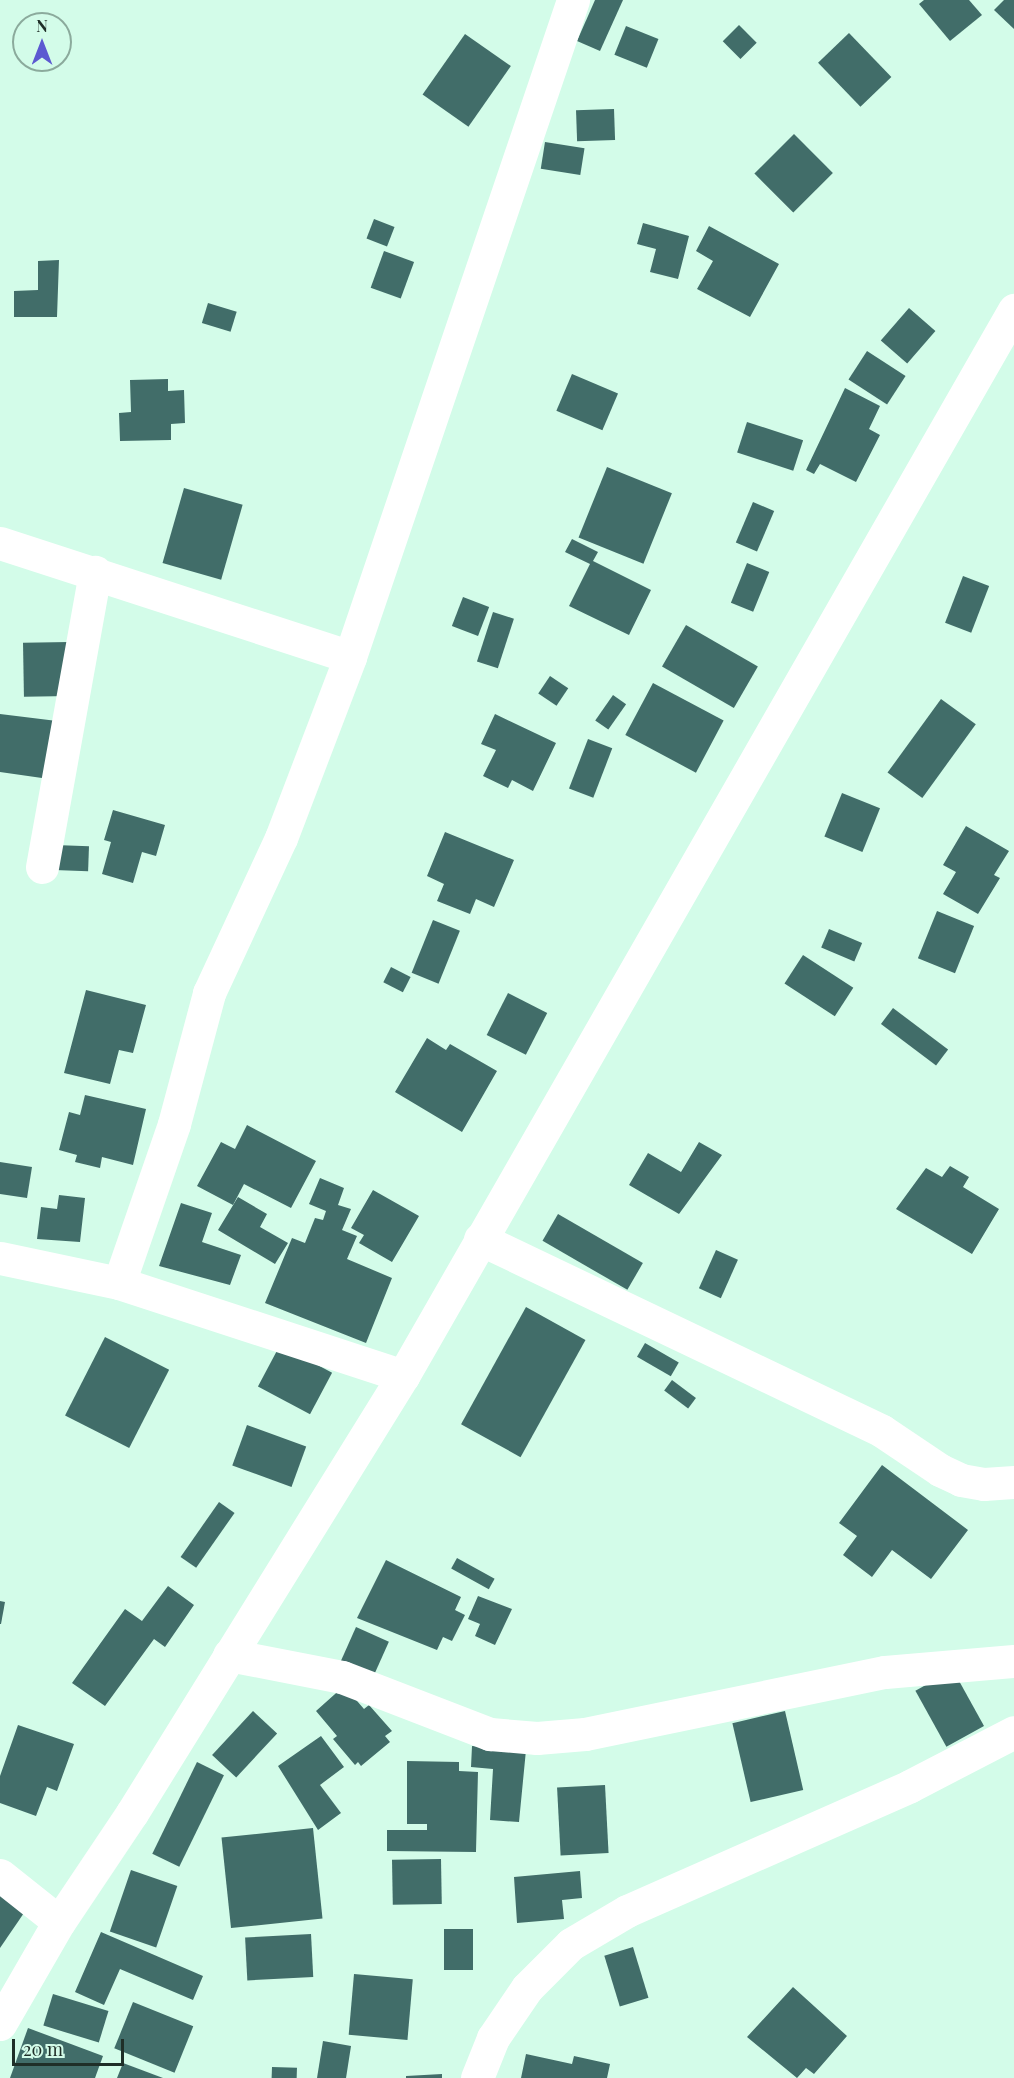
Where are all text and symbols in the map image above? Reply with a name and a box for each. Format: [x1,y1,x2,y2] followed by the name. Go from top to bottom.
[12,12,72,72] north arrow
[36,15,48,36] text: N
[15,2027,128,2065] scale bar
[23,2037,63,2061] text: 20 m

